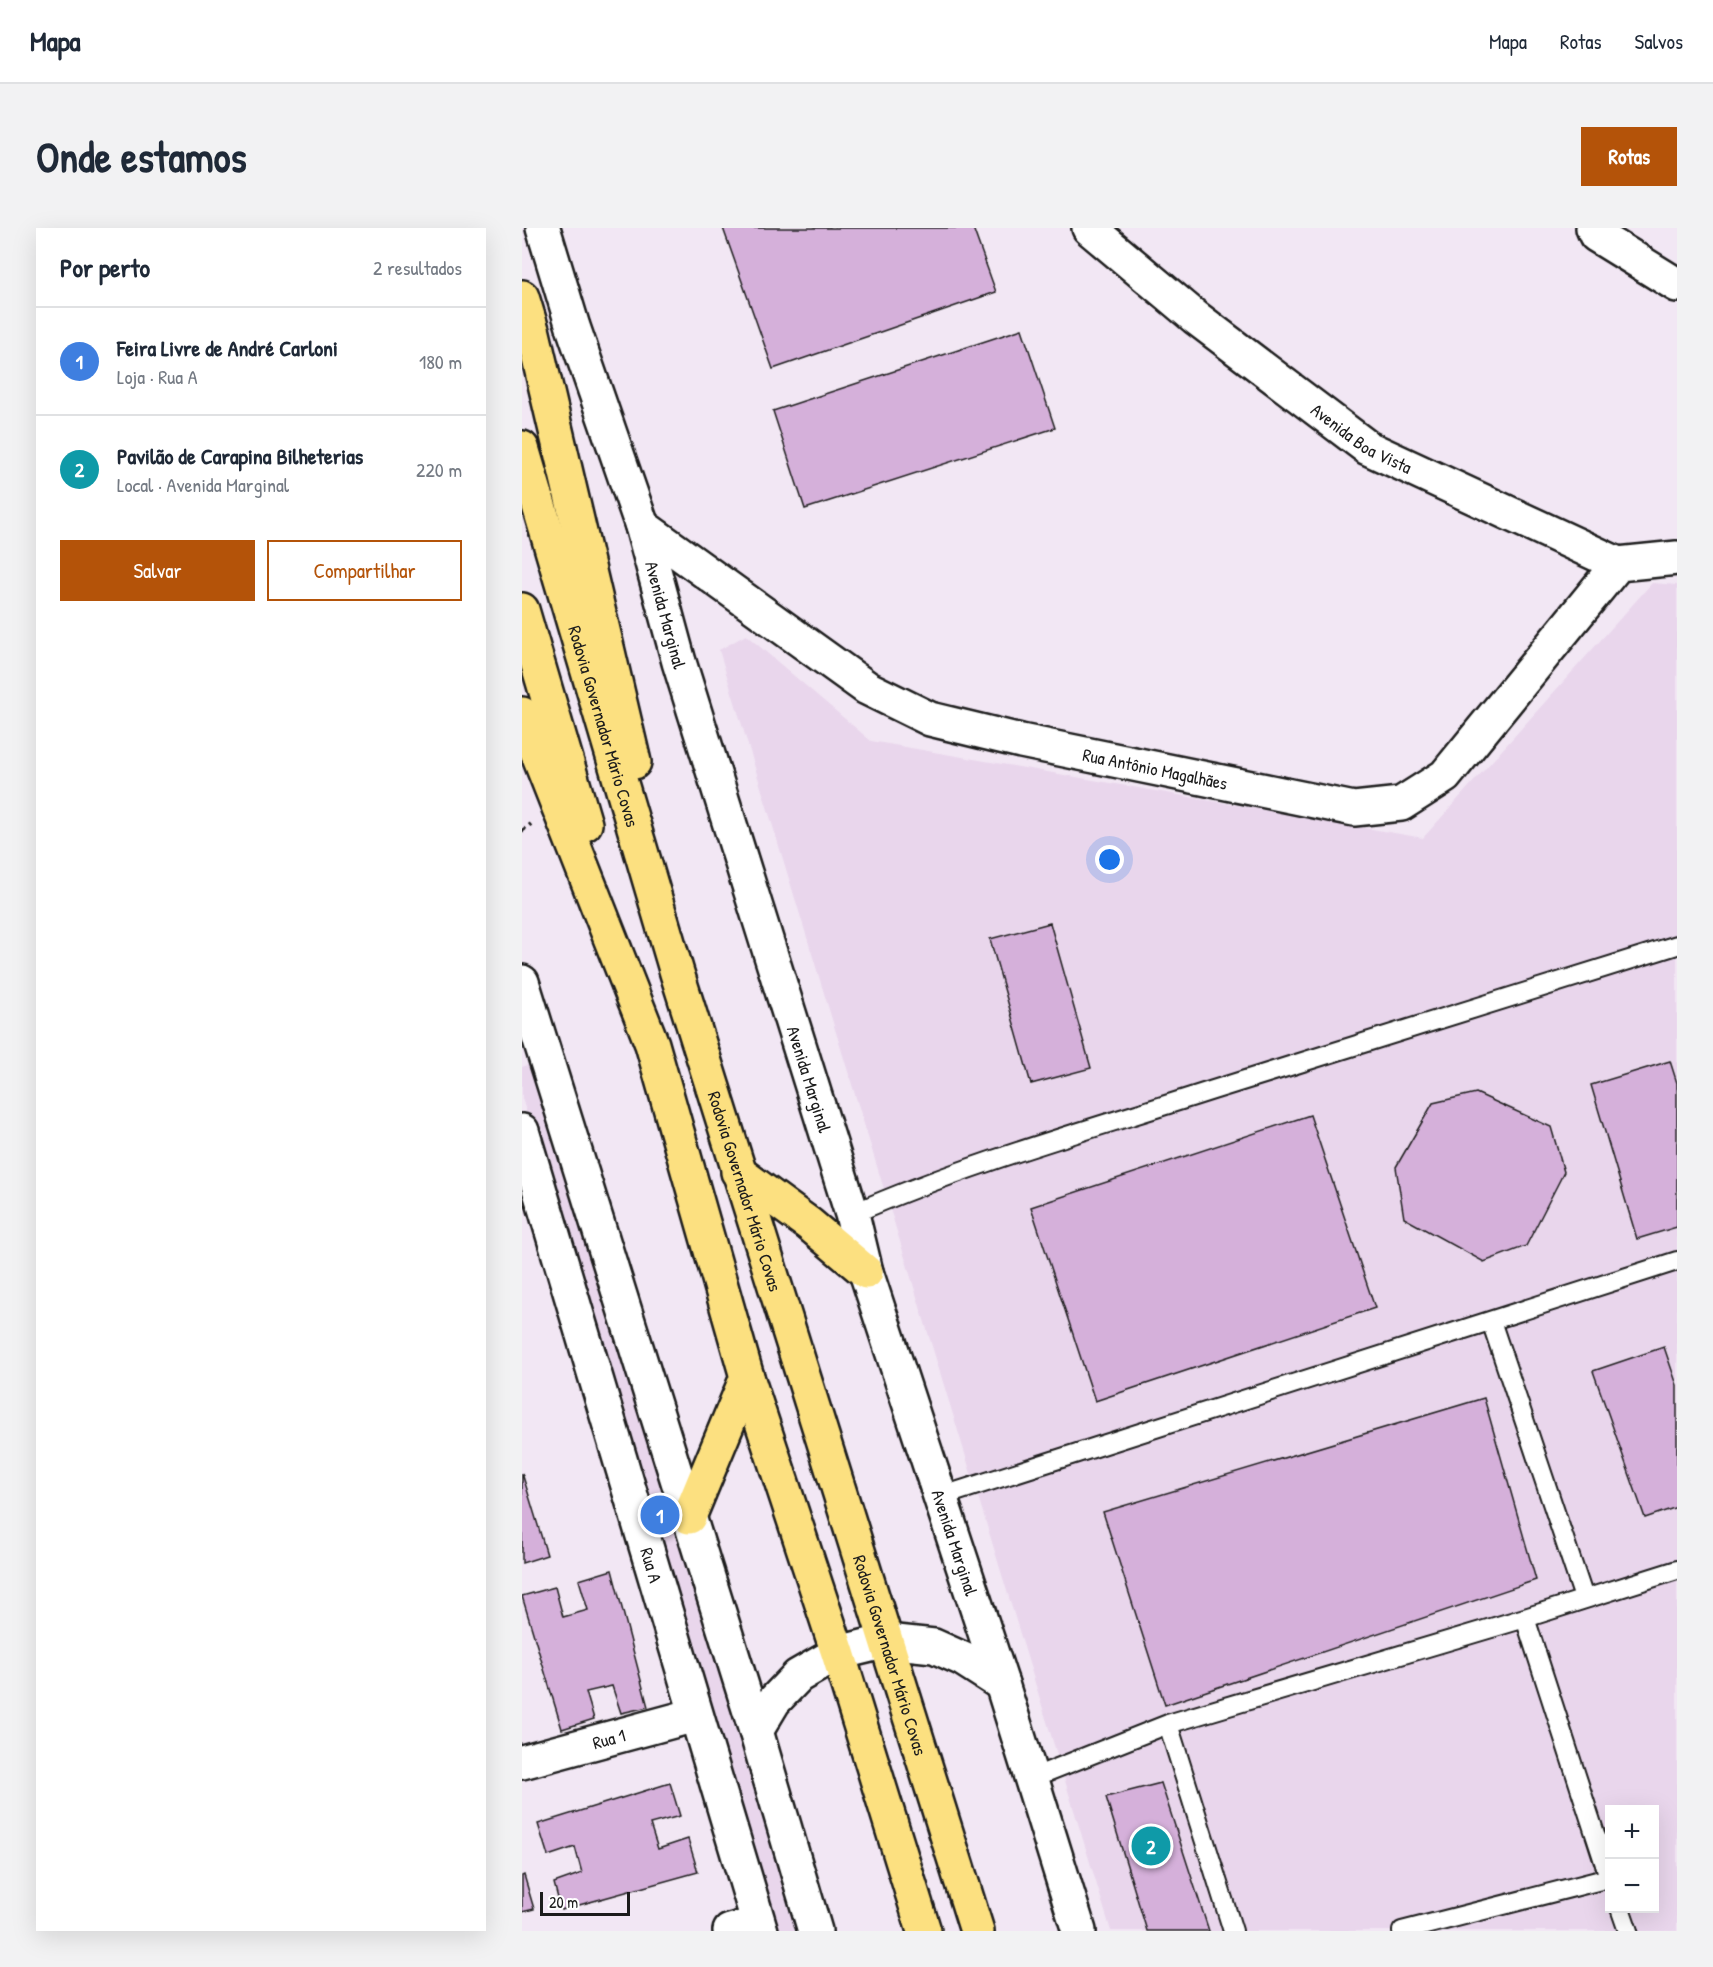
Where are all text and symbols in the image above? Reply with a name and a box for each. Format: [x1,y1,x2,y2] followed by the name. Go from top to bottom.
[30,22,81,60] text: Mapa
[1489,27,1527,56] text: Mapa
[1560,27,1602,56] text: Rotas
[1635,27,1683,56] text: Salvos
[1581,127,1677,186] button: Rotas
[36,128,247,185] text: Onde estamos
[60,250,150,285] text: Por perto
[373,254,462,281] text: 2 resultados
[117,333,338,363] text: Feira Livre de André Carloni
[76,348,83,375] text: 1
[419,348,462,375] text: 180 m
[117,363,198,390] text: Loja · Rua A
[1306,397,1416,479] street label: Avenida Boa Vista
[117,441,363,471] text: Pavilão de Carapina Bilheterias
[75,456,84,483] text: 2
[416,456,462,483] text: 220 m
[117,471,289,498] text: Local · Avenida Marginal
[60,540,255,601] button: Salvar
[267,540,462,601] button: Compartilhar
[640,558,693,672] street label: Avenida Marginal
[563,623,646,830] street label: Rodovia Governador Mário Covas
[1081,741,1230,795] street label: Rua Antônio Magalhães
[1095,845,1124,874] your location
[781,1023,838,1136] street label: Avenida Marginal
[702,1088,788,1294] street label: Rodovia Governador Mário Covas
[926,1486,985,1599] street label: Avenida Marginal
[640,1492,680,1538] pin: 1
[635,1545,669,1586] street label: Rua A
[847,1552,934,1758] street label: Rodovia Governador Mário Covas
[590,1722,628,1755] street label: Rua 1
[1605,1805,1659,1913] map controls
[1605,1805,1659,1859] button: +
[1132,1824,1170,1868] pin: 2
[1605,1859,1659,1913] button: −
[540,1889,630,1916] scale bar
[549,1891,578,1913] text: 20 m

